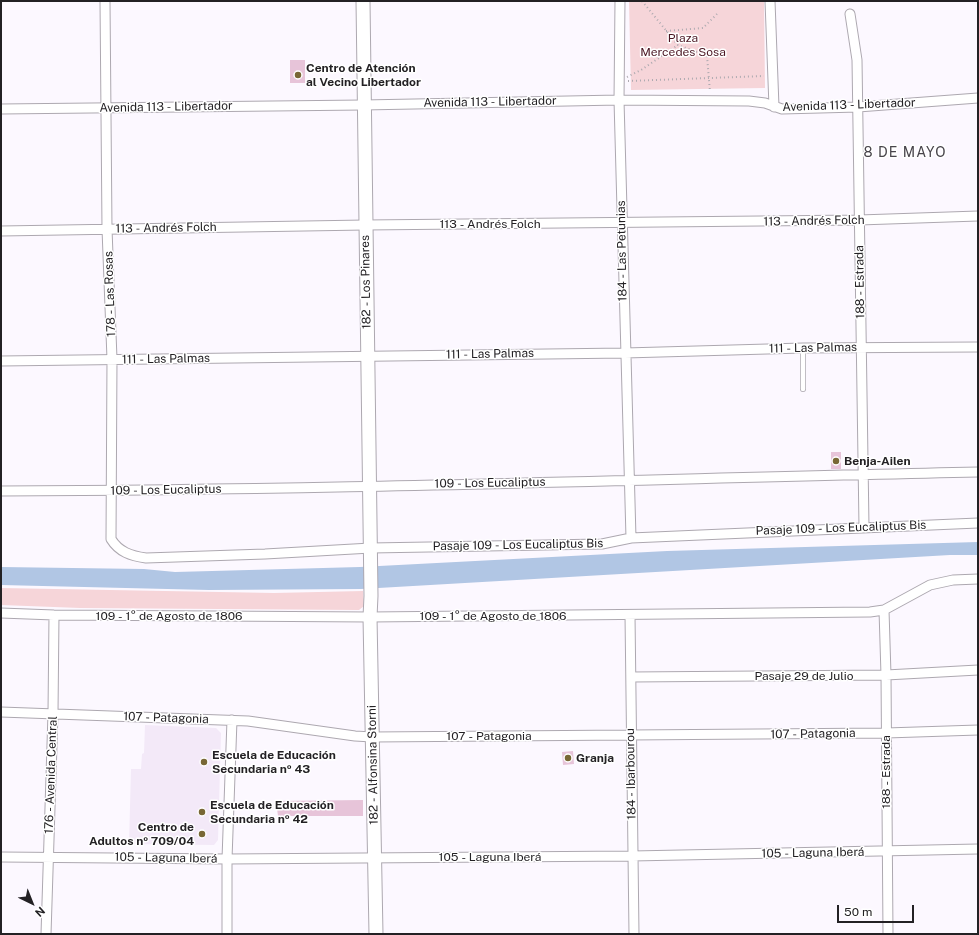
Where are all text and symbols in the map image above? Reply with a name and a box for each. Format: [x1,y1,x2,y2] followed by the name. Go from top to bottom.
[640,31,726,59] park label: Plaza Mercedes Sosa
[306,61,421,89] place label: Centro de Atención al Vecino Libertador
[293,70,303,80] marker: Centro de Atención al Vecino Libertador
[423,94,557,110] street label: Avenida 113 - Libertador
[782,95,916,115] street label: Avenida 113 - Libertador
[99,99,233,115] street label: Avenida 113 - Libertador
[864,145,946,161] district label: 8 DE MAYO
[614,200,630,302] street label: 184 - Las Petunias
[763,213,865,229] street label: 113 - Andrés Folch
[439,217,541,231] street label: 113 - Andrés Folch
[115,220,217,236] street label: 113 - Andrés Folch
[358,235,374,329] street label: 182 - Los Pinares
[852,245,868,319] street label: 188 - Estrada
[101,251,119,337] street label: 178 - Las Rosas
[769,340,857,356] street label: 111 - Las Palmas
[446,346,534,362] street label: 111 - Las Palmas
[122,351,210,367] street label: 111 - Las Palmas
[844,454,911,468] place label: Benja-Ailen
[831,456,841,466] marker: Benja-Ailen
[434,475,546,491] street label: 109 - Los Eucaliptus
[110,482,222,498] street label: 109 - Los Eucaliptus
[755,518,927,538] street label: Pasaje 109 - Los Eucaliptus Bis
[433,536,603,554] street label: Pasaje 109 - Los Eucaliptus Bis
[96,609,242,623] street label: 109 - 1° de Agosto de 1806
[420,609,566,623] street label: 109 - 1° de Agosto de 1806
[754,669,854,683] street label: Pasaje 29 de Julio
[365,705,381,825] street label: 182 - Alfonsina Storni
[123,709,209,727] street label: 107 - Patagonia
[42,716,60,834] street label: 176 - Avenida Central
[770,726,856,742] street label: 107 - Patagonia
[623,728,639,820] street label: 184 - Ibarbourou
[446,729,532,743] street label: 107 - Patagonia
[879,735,893,809] street label: 188 - Estrada
[212,748,336,776] place label: Escuela de Educación Secundaria nº 43
[576,751,614,765] place label: Granja
[563,753,573,763] marker: Granja
[199,757,209,767] marker: Escuela de Educación Secundaria nº 43
[210,798,334,826] place label: Escuela de Educación Secundaria nº 42
[197,807,207,817] marker: Escuela de Educación Secundaria nº 42
[89,820,194,848] place label: Centro de Adultos nº 709/04
[197,829,207,839] marker: Centro de Adultos nº 709/04
[761,845,865,861] street label: 105 - Laguna Iberá
[114,850,218,866] street label: 105 - Laguna Iberá
[439,850,541,864] street label: 105 - Laguna Iberá
[12,883,52,923] north arrow
[839,897,916,923] scale bar
[33,904,47,919] text: N
[844,905,872,919] text: 50 m

